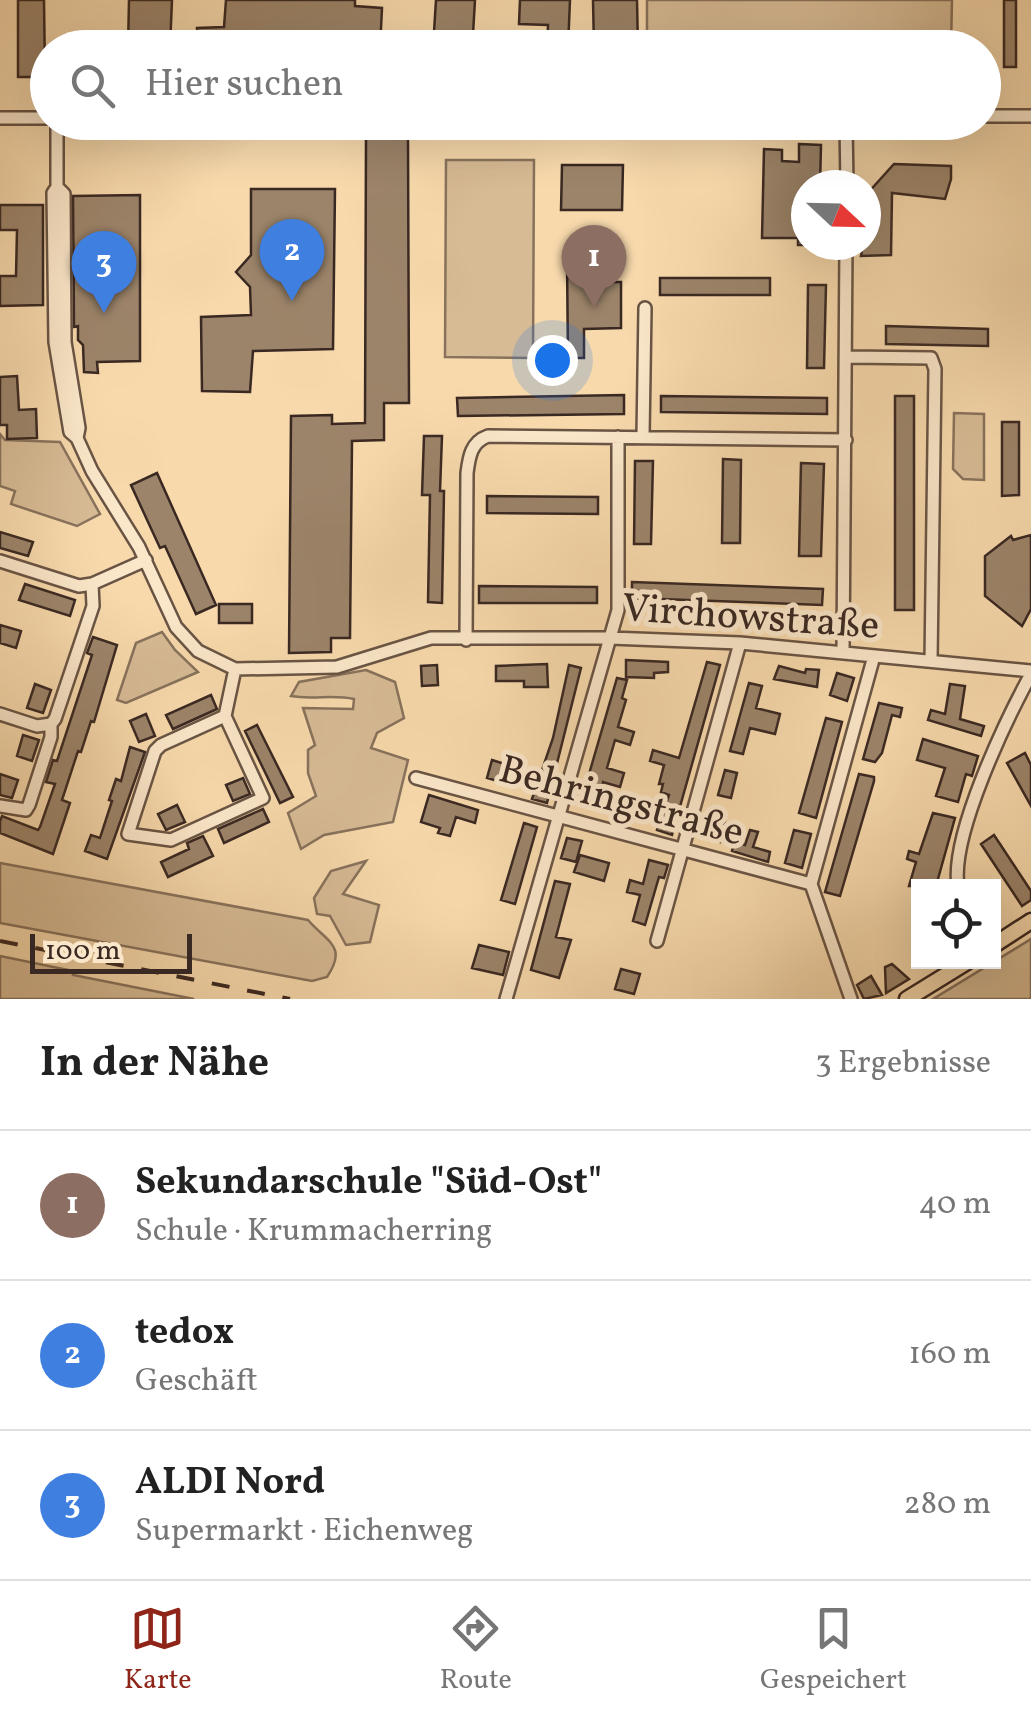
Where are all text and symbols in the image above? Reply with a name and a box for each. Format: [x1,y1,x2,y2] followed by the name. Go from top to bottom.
[30,30,1001,140] search box
[65,58,120,113] icon: search
[145,59,344,112] text: Hier suchen
[791,170,881,260] north arrow
[260,218,324,301] pin: 2
[562,224,626,307] pin: 1
[72,230,136,313] pin: 3
[527,335,578,386] your location
[620,582,881,656] street label: Virchowstraße
[492,743,750,862] street label: Behringstraße
[911,879,1001,969] map controls
[911,879,1001,969] button: locate
[30,929,192,974] scale bar
[45,932,120,971] text: 100 m
[40,1035,269,1094] text: In der Nähe
[815,1042,991,1086] text: 3 Ergebnisse
[135,1157,602,1210] text: Sekundarschule "Süd-Ost"
[66,1183,79,1227] text: 1
[919,1183,991,1227] text: 40 m
[135,1210,492,1254] text: Schule · Krummacherring
[135,1307,234,1360] text: tedox
[64,1333,81,1377] text: 2
[908,1333,991,1377] text: 160 m
[135,1360,258,1404] text: Geschäft
[135,1457,325,1510] text: ALDI Nord
[64,1483,81,1527] text: 3
[904,1483,991,1527] text: 280 m
[135,1510,473,1554] text: Supermarkt · Eichenweg
[124,1601,192,1700] tab: Karte
[440,1601,512,1700] tab: Route
[760,1601,907,1700] tab: Gespeichert

